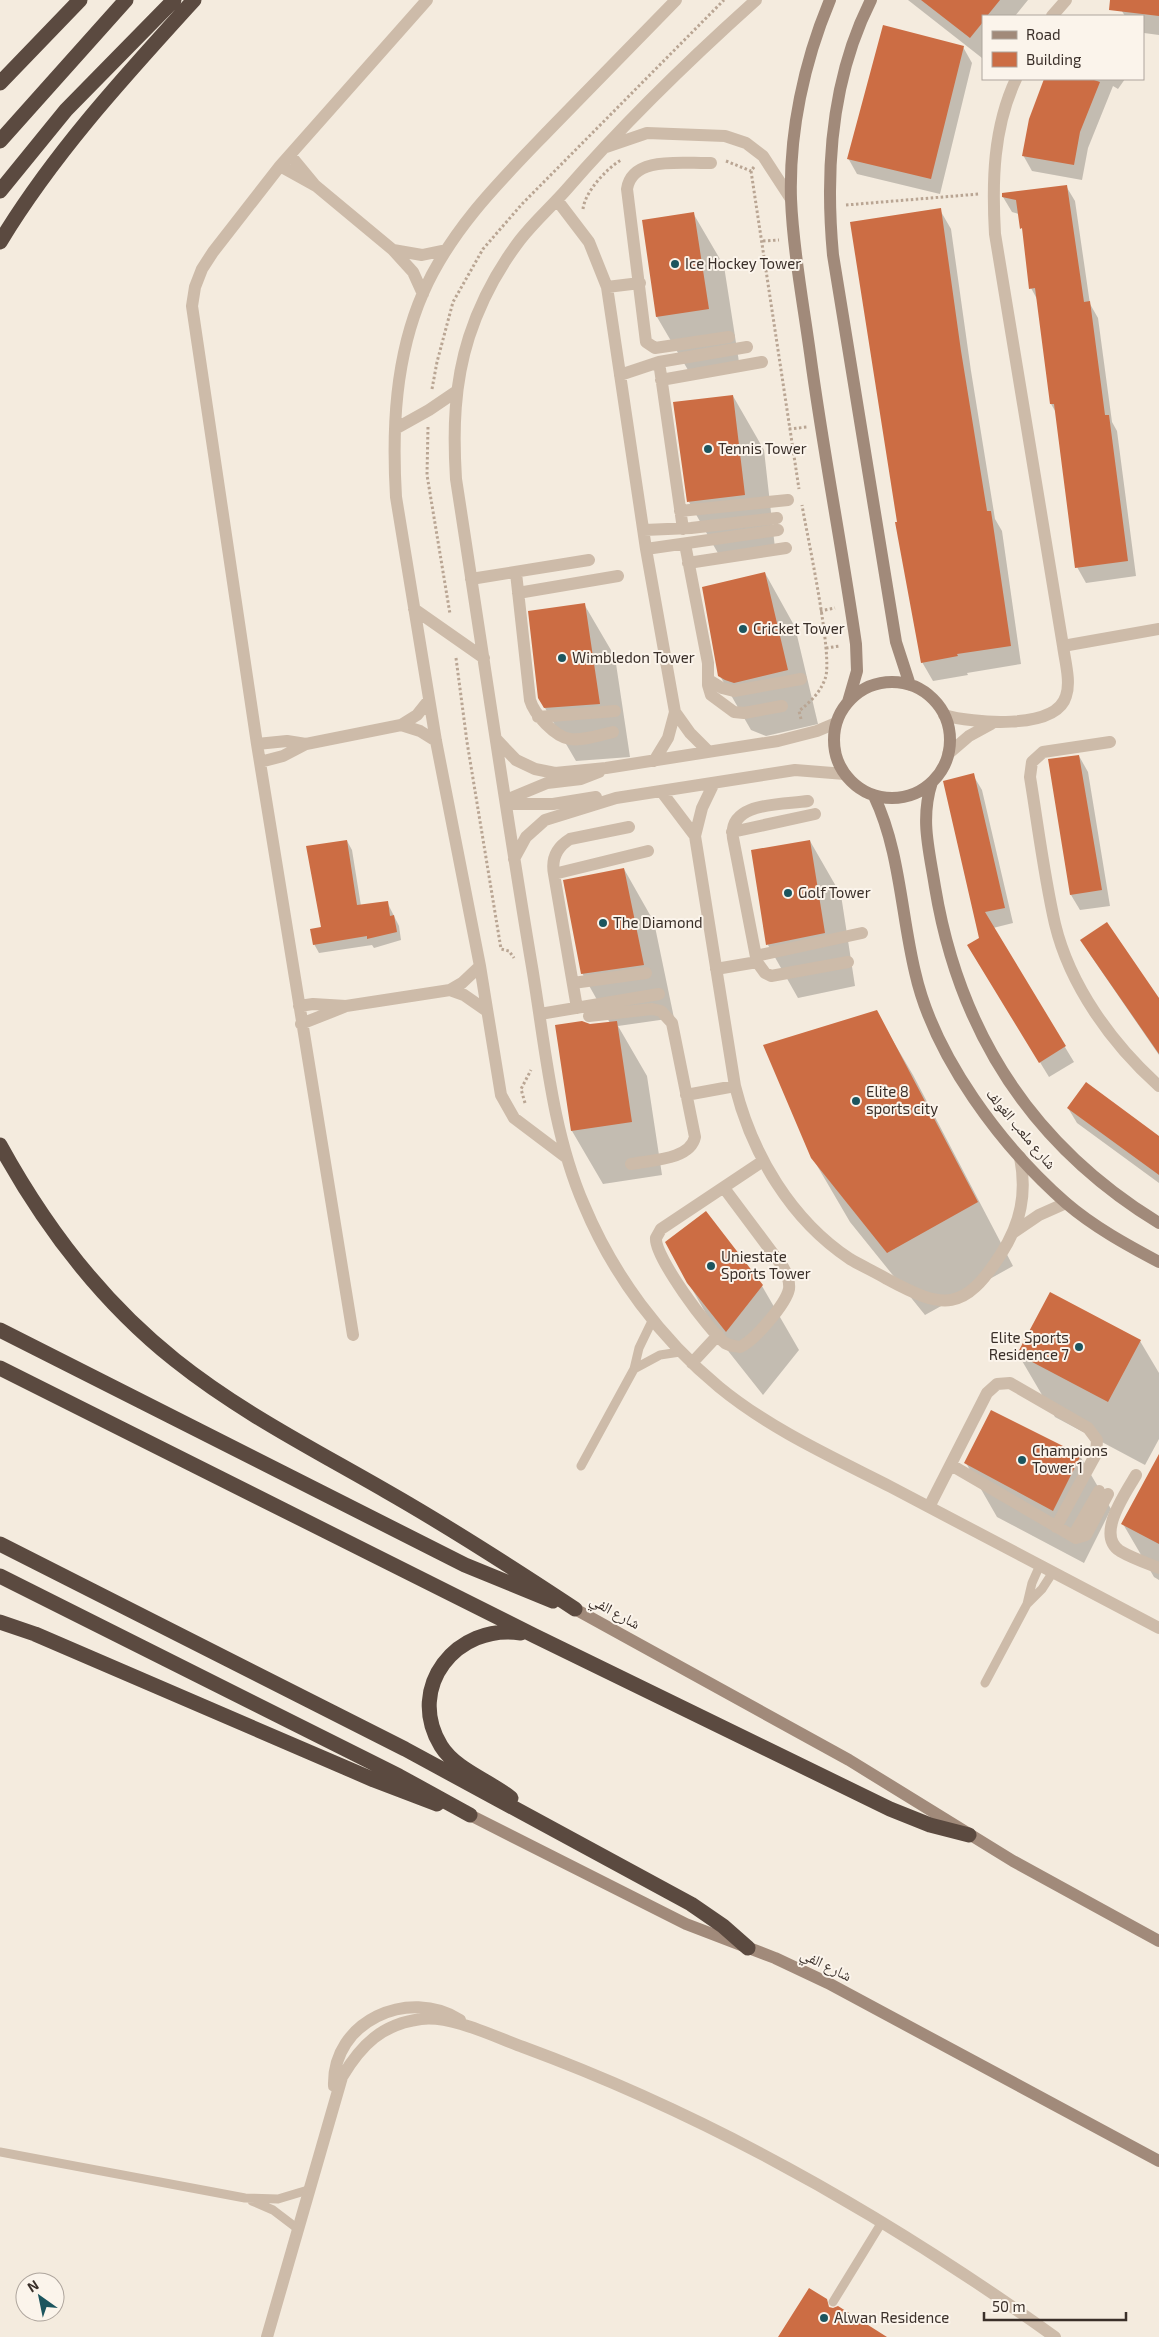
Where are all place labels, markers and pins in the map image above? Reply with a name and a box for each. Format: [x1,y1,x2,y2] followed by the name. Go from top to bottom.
[685,254,801,272] place label: Ice Hockey Tower
[669,258,681,270] marker: Ice Hockey Tower
[718,439,807,457] place label: Tennis Tower
[702,443,714,455] marker: Tennis Tower
[753,619,845,637] place label: Cricket Tower
[737,623,749,635] marker: Cricket Tower
[572,648,695,666] place label: Wimbledon Tower
[556,652,568,664] marker: Wimbledon Tower
[798,883,871,901] place label: Golf Tower
[782,887,794,899] marker: Golf Tower
[613,913,703,931] place label: The Diamond
[597,917,609,929] marker: The Diamond
[866,1082,938,1117] place label: Elite 8 sports city
[850,1095,862,1107] marker: Elite 8 sports city
[721,1247,811,1282] place label: Uniestate Sports Tower
[705,1260,717,1272] marker: Uniestate Sports Tower
[989,1328,1069,1363] place label: Elite Sports Residence 7
[1073,1341,1085,1353] marker: Elite Sports Residence 7
[1032,1441,1108,1476] place label: Champions Tower 1
[1016,1454,1028,1466] marker: Champions Tower 1
[834,2308,949,2326] place label: Alwan Residence
[818,2312,830,2324] marker: Alwan Residence

